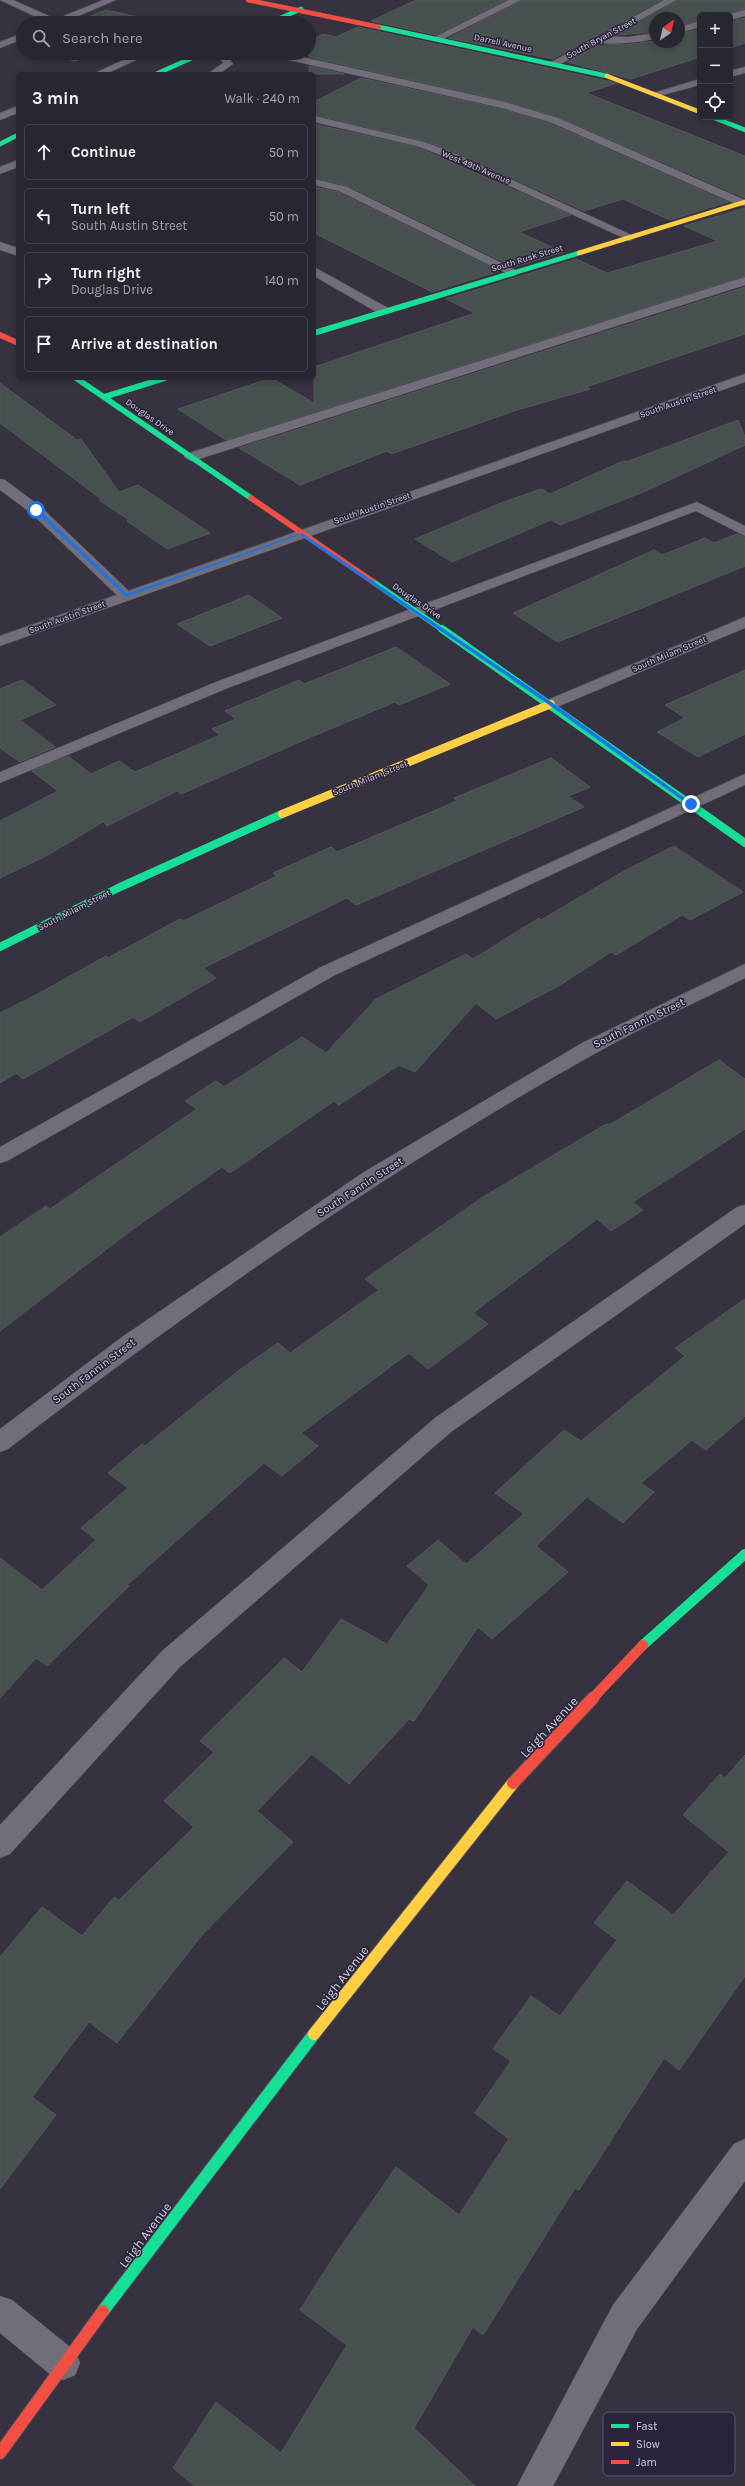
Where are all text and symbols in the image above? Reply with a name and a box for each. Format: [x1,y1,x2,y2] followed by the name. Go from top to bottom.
[649,12,685,48] north arrow
[697,12,733,120] map controls
[697,12,733,48] button: +
[565,15,638,60] street label: South Bryan Street
[16,16,316,60] search box
[30,27,52,49] icon: search
[62,29,143,47] text: Search here
[473,32,533,54] street label: Darrell Avenue
[697,48,733,84] button: −
[697,84,733,120] button: locate
[32,88,79,108] text: 3 min
[224,91,300,106] text: Walk · 240 m
[33,141,55,163] icon: ahead
[71,143,136,161] text: Continue
[269,145,299,160] text: 50 m
[440,148,512,186] street label: West 49th Avenue
[71,200,130,218] text: Turn left
[33,205,55,227] icon: left
[269,209,299,224] text: 50 m
[71,218,187,233] text: South Austin Street
[490,242,565,274] street label: South Rusk Street
[71,264,141,282] text: Turn right
[33,269,55,291] icon: right
[264,273,299,288] text: 140 m
[71,282,153,297] text: Douglas Drive
[33,333,55,355] icon: arrive
[71,335,218,353] text: Arrive at destination
[638,384,718,420] street label: South Austin Street
[124,397,176,438] street label: Douglas Drive
[332,490,412,526] street label: South Austin Street
[27,501,45,519] route start
[391,581,444,621] street label: Douglas Drive
[27,598,107,635] street label: South Austin Street
[630,634,708,674] street label: South Milam Street
[331,758,409,798] street label: South Milam Street
[682,795,700,813] route end
[36,887,112,933] street label: South Milam Street
[591,995,687,1051] street label: South Fannin Street
[314,1154,406,1220] street label: South Fannin Street
[50,1336,138,1406] street label: South Fannin Street
[517,1693,581,1761] street label: Leigh Avenue
[312,1943,372,2013] street label: Leigh Avenue
[116,2199,175,2271] street label: Leigh Avenue
[603,2412,735,2476] legend
[636,2420,657,2433] text: Fast
[636,2438,660,2451] text: Slow
[636,2456,657,2469] text: Jam

